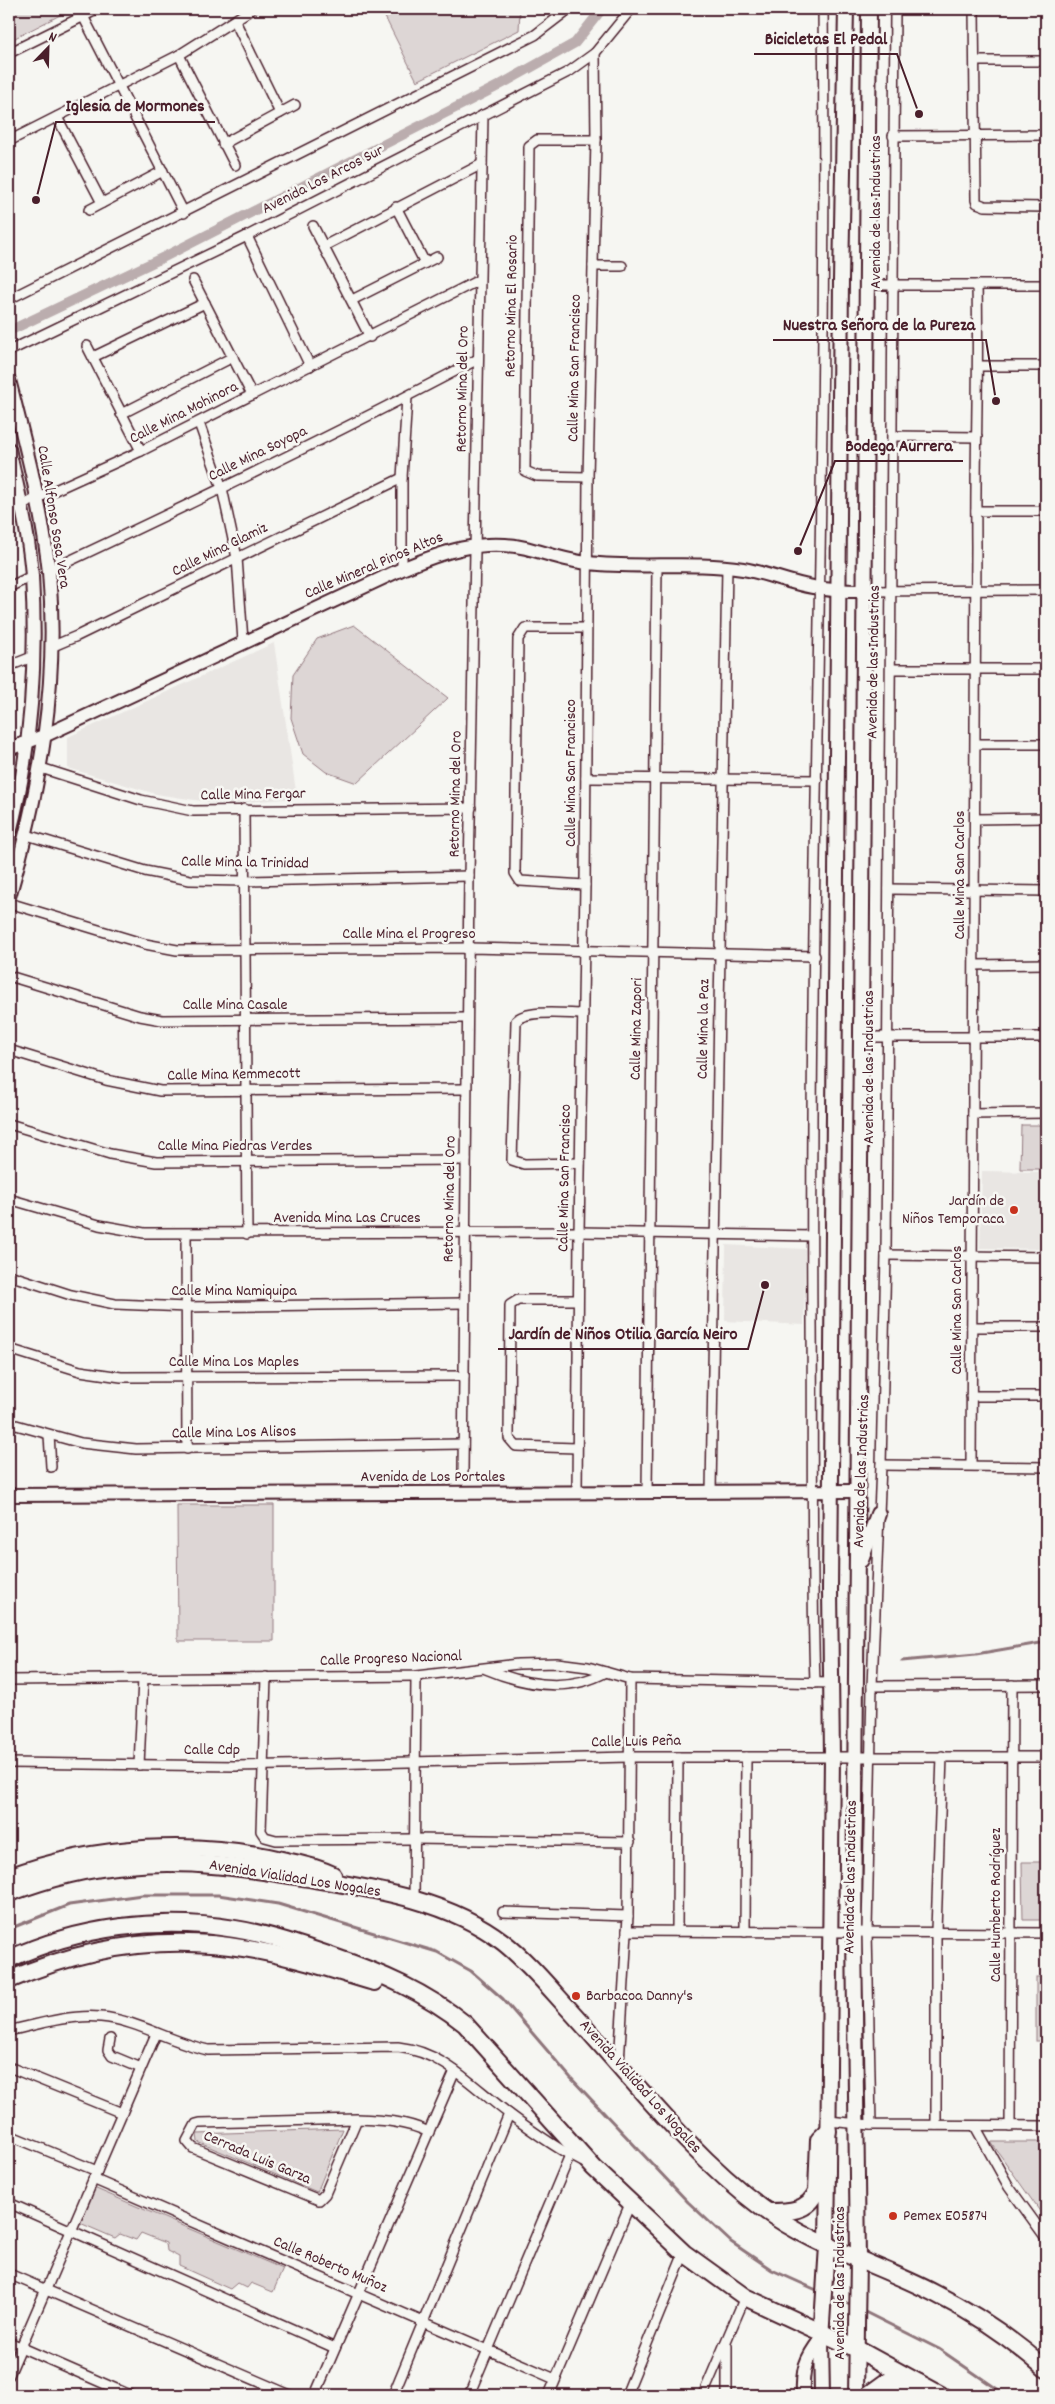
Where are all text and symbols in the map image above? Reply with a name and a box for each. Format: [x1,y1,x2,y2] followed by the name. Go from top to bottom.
[754,21,897,54] callout: Bicicletas El Pedal
[22,22,72,72] north arrow
[45,27,59,48] text: N
[765,28,888,53] text: Bicicletas El Pedal
[56,89,215,122] callout: Iglesia de Mormones
[65,95,205,120] text: Iglesia de Mormones
[865,135,888,289] street label: Avenida de las Industrias
[258,139,388,221] street label: Avenida Los Arcos Sur
[499,234,525,378] street label: Retorno Mina El Rosario
[562,294,588,442] street label: Calle Mina San Francisco
[773,307,986,340] callout: Nuestra Señora de la Pureza
[783,314,976,339] text: Nuestra Señora de la Pureza
[450,325,476,453] street label: Retorno Mina del Oro
[126,375,243,450] street label: Calle Mina Mohinora
[205,420,312,488] street label: Calle Mina Soyopa
[835,428,963,461] callout: Bodega Aurrera
[845,435,953,460] text: Bodega Aurrera
[30,444,76,590] street label: Calle Alfonso Sosa Vera
[168,517,272,583] street label: Calle Mina Glamiz
[301,526,447,606] street label: Calle Mineral Pinos Altos
[861,585,887,739] street label: Avenida de las Industrias
[560,699,583,847] street label: Calle Mina San Francisco
[443,730,469,858] street label: Retorno Mina del Oro
[200,783,306,807] street label: Calle Mina Fergar
[949,810,972,940] street label: Calle Mina San Carlos
[181,850,309,876] street label: Calle Mina la Trinidad
[342,923,476,946] street label: Calle Mina el Progreso
[625,977,649,1080] street label: Calle Mina Zapori
[692,979,716,1079] street label: Calle Mina la Paz
[858,990,881,1144] street label: Avenida de las Industrias
[182,994,288,1017] street label: Calle Mina Casale
[167,1062,301,1088] street label: Calle Mina Kemmecott
[552,1104,578,1252] street label: Calle Mina San Francisco
[157,1135,313,1158] street label: Calle Mina Piedras Verdes
[437,1135,463,1263] street label: Retorno Mina del Oro
[902,1190,1004,1231] place label: Jardín de Niños Temporaca
[1008,1204,1020,1216] marker: Jardín de Niños Temporaca
[273,1207,421,1230] street label: Avenida Mina Las Cruces
[946,1245,969,1375] street label: Calle Mina San Carlos
[171,1280,297,1303] street label: Calle Mina Namiquipa
[498,1316,748,1349] callout: Jardín de Niños Otilia García Neiro
[508,1323,738,1348] text: Jardín de Niños Otilia García Neiro
[169,1351,300,1374] street label: Calle Mina Los Maples
[848,1393,876,1548] street label: Avenida de las Industrias
[171,1420,297,1446] street label: Calle Mina Los Alisos
[360,1466,506,1489] street label: Avenida de Los Portales
[320,1645,463,1673] street label: Calle Progreso Nacional
[591,1730,682,1754] street label: Calle Luis Peña
[184,1739,240,1762] street label: Calle Cdp
[838,1800,864,1954] street label: Avenida de las Industrias
[985,1828,1008,1982] street label: Calle Humberto Rodríguez
[207,1854,383,1904] street label: Avenida Vialidad Los Nogales
[586,1985,693,2008] place label: Barbacoa Danny's
[570,1990,582,2002] marker: Barbacoa Danny's
[573,2015,707,2159] street label: Avenida Vialidad Los Nogales
[200,2125,315,2191] street label: Cerrada Luis Garza
[903,2205,988,2228] place label: Pemex E05874
[829,2206,852,2360] street label: Avenida de las Industrias
[887,2210,899,2222] marker: Pemex E05874
[269,2231,391,2299] street label: Calle Roberto Muñoz

